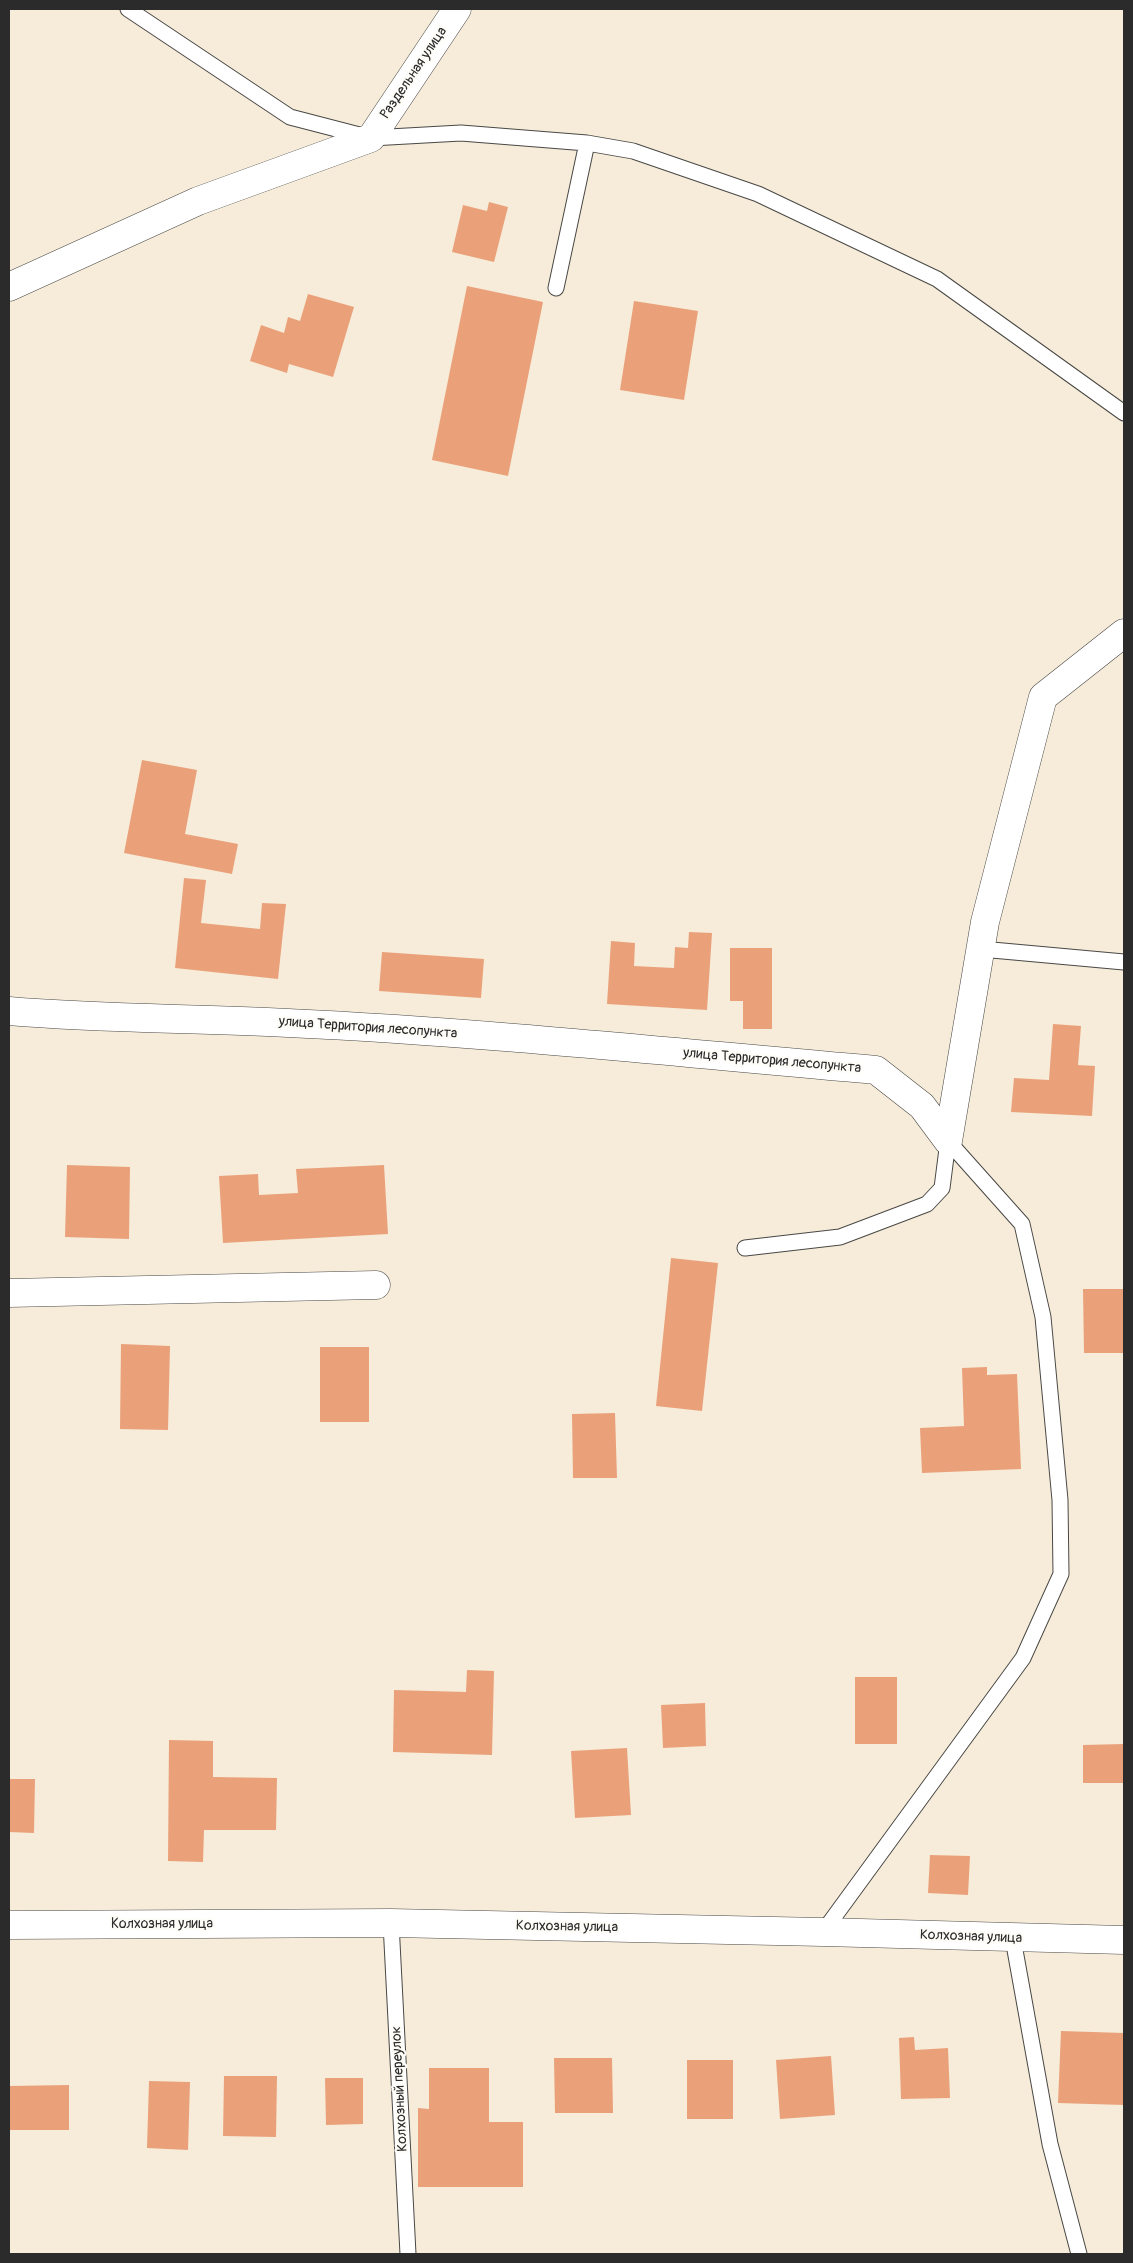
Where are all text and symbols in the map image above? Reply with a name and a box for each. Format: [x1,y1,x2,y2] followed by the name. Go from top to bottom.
[377,24,451,122] street label: Раздельная улица
[278,1013,458,1043] street label: улица Территория лесопункта
[682,1045,862,1077] street label: улица Территория лесопункта
[111,1916,213,1932] street label: Колхозная улица
[516,1918,618,1936] street label: Колхозная улица
[920,1927,1022,1947] street label: Колхозная улица
[388,2026,412,2152] street label: Колхозный переулок

